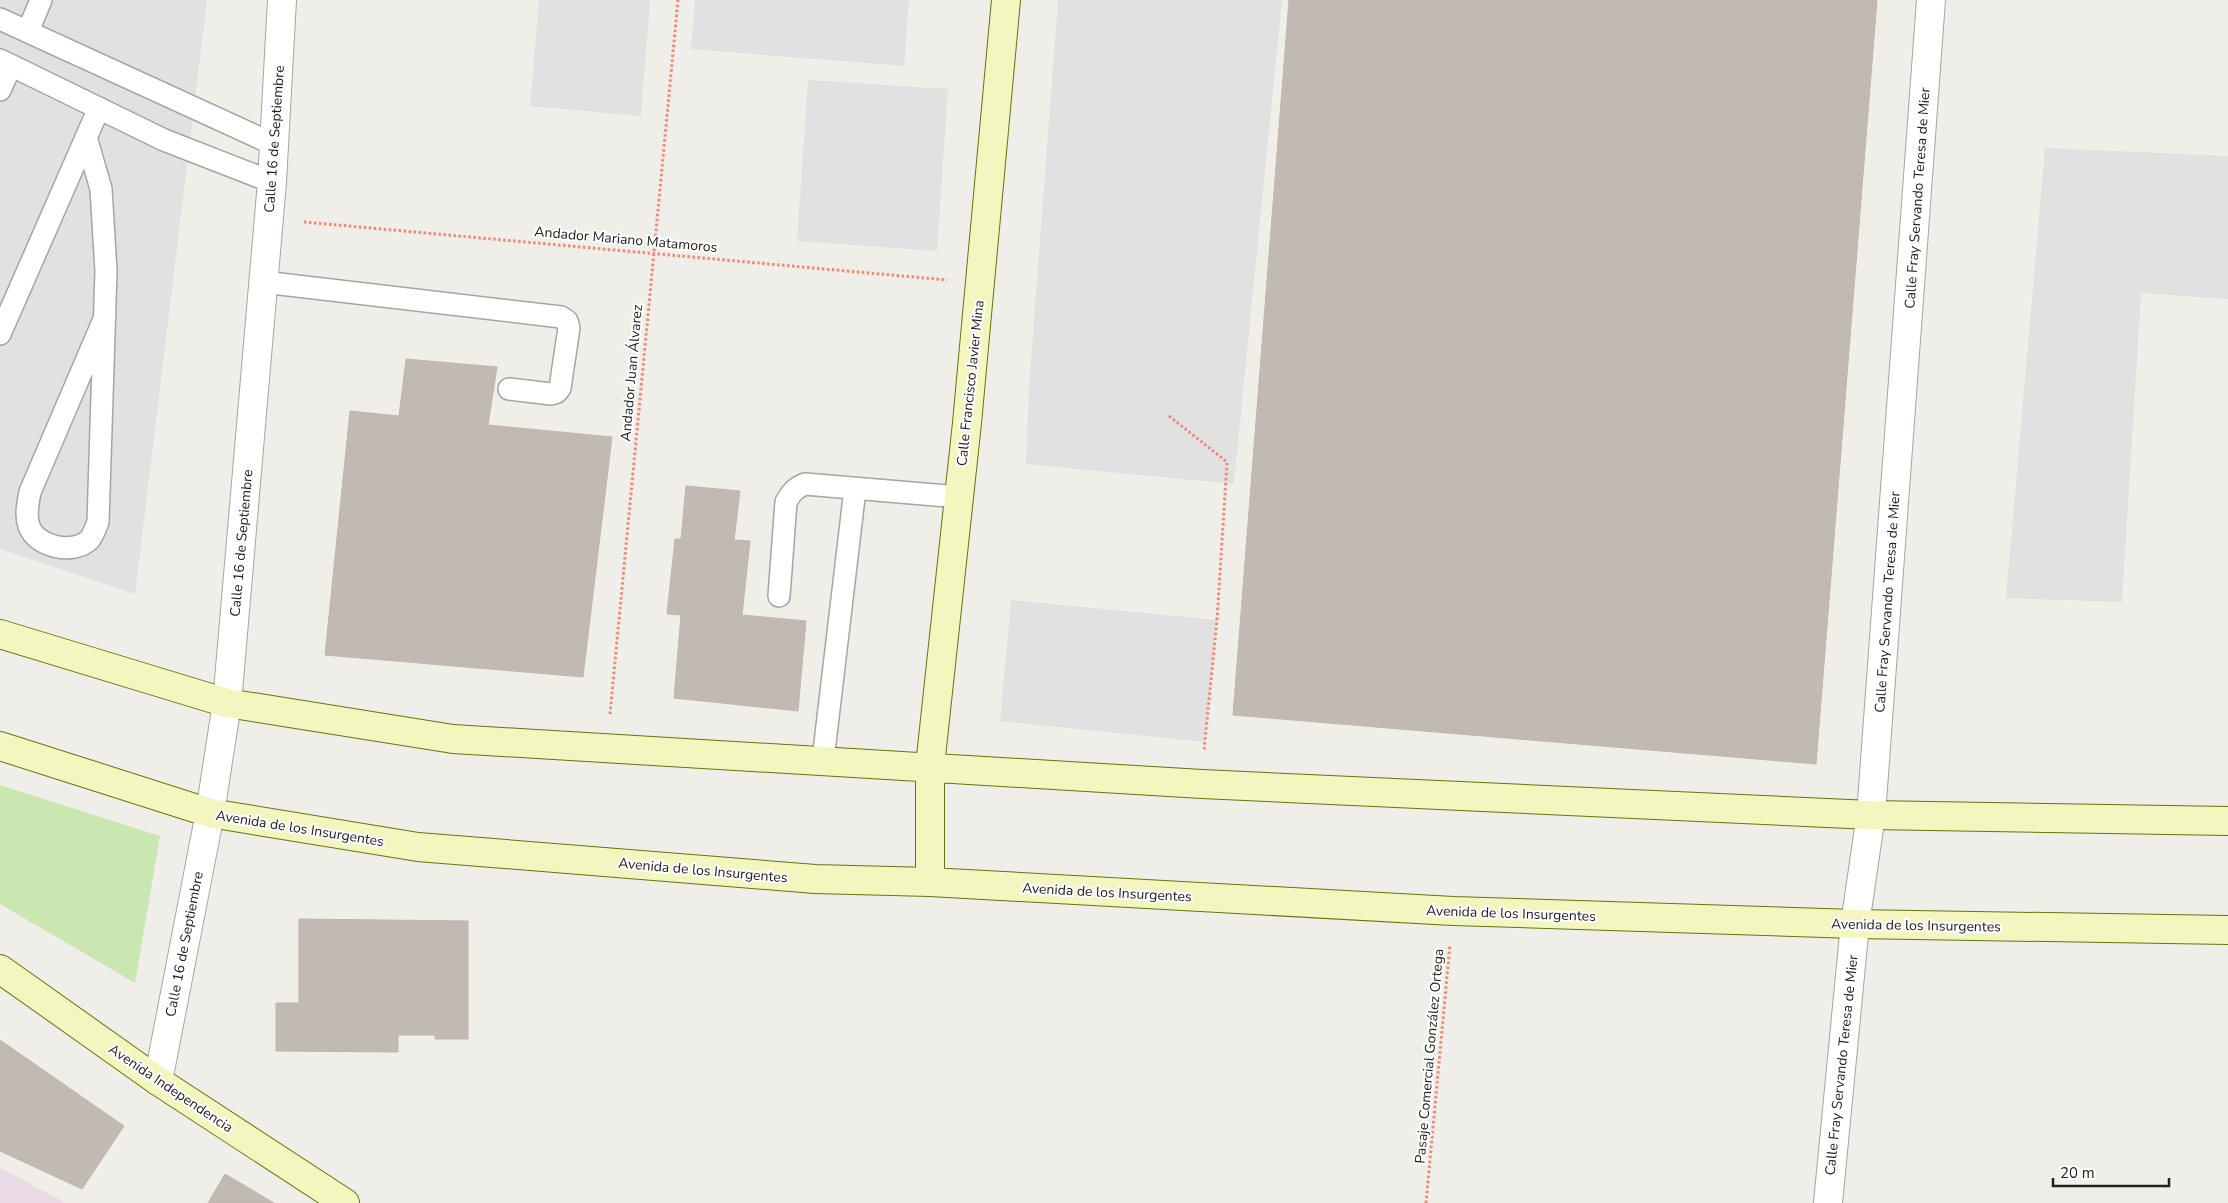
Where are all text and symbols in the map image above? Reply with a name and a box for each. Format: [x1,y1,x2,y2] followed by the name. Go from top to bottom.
[260,65,289,213] street label: Calle 16 de Septiembre
[1900,87,1935,309] street label: Calle Fray Servando Teresa de Mier
[534,222,719,257] street label: Andador Mariano Matamoros
[952,299,989,467] street label: Calle Francisco Javier Mina
[616,303,647,442] street label: Andador Juan Álvarez
[226,469,257,617] street label: Calle 16 de Septiembre
[1870,491,1905,713] street label: Calle Fray Servando Teresa de Mier
[215,806,386,851] street label: Avenida de los Insurgentes
[618,854,789,887] street label: Avenida de los Insurgentes
[161,870,208,1018] street label: Calle 16 de Septiembre
[1022,879,1193,906] street label: Avenida de los Insurgentes
[1426,901,1596,926] street label: Avenida de los Insurgentes
[1831,915,2001,936] street label: Avenida de los Insurgentes
[1411,948,1448,1164] street label: Pasaje Comercial González Ortega
[1820,954,1863,1176] street label: Calle Fray Servando Teresa de Mier
[105,1040,237,1137] street label: Avenida Independencia
[2053,1156,2169,1188] scale bar
[2060,1163,2095,1183] text: 20 m

